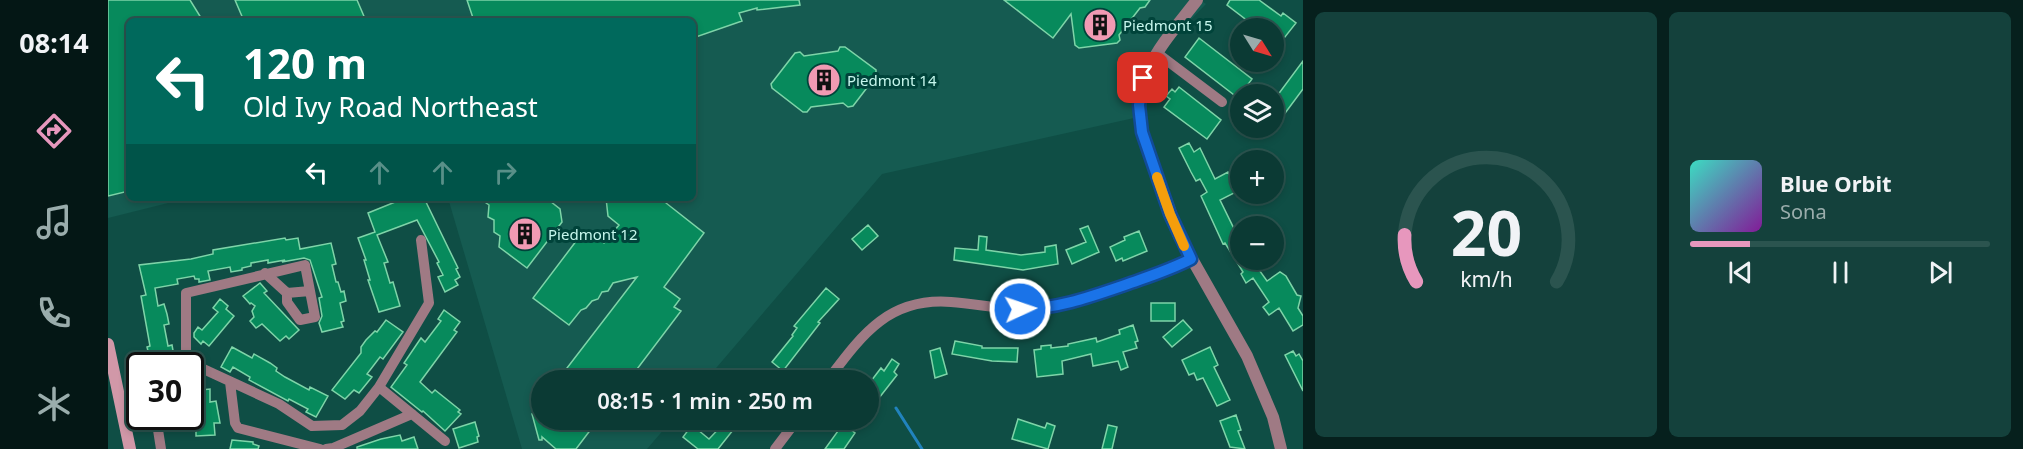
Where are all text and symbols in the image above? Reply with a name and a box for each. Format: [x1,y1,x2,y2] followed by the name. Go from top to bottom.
[1082,7,1118,43] building icon: Piedmont 15
[1123,15,1212,35] place label: Piedmont 15
[1230,18,1284,72] north arrow
[1230,18,1284,270] map controls
[19,24,89,61] text: 08:14
[243,34,367,91] text: 120 m
[144,42,222,120] icon: left
[1117,52,1168,103] pin
[1126,61,1159,94] icon: arrive
[806,62,842,98] building icon: Piedmont 14
[847,70,937,90] place label: Piedmont 14
[1230,84,1284,138] button: layers
[243,88,538,125] text: Old Ivy Road Northeast
[33,110,75,152] icon: directions
[1230,150,1284,204] button: +
[300,156,333,189] icon: left
[363,156,396,189] icon: ahead
[426,156,459,189] icon: ahead
[489,156,522,189] icon: right
[1780,168,1892,198] text: Blue Orbit
[1450,189,1522,274] text: 20
[1780,198,1827,225] text: Sona
[33,201,75,243] icon: music
[507,216,543,252] building icon: Piedmont 12
[1230,216,1284,270] button: −
[548,224,637,244] place label: Piedmont 12
[1724,256,1757,289] icon: previous
[1824,256,1857,289] icon: pause
[1924,256,1957,289] icon: next
[1460,264,1512,293] text: km/h
[988,277,1052,341] position arrow
[33,292,75,334] icon: phone
[126,352,204,430] speed limit sign: 30
[33,383,75,425] icon: climate
[597,385,813,415] text: 08:15 · 1 min · 250 m

